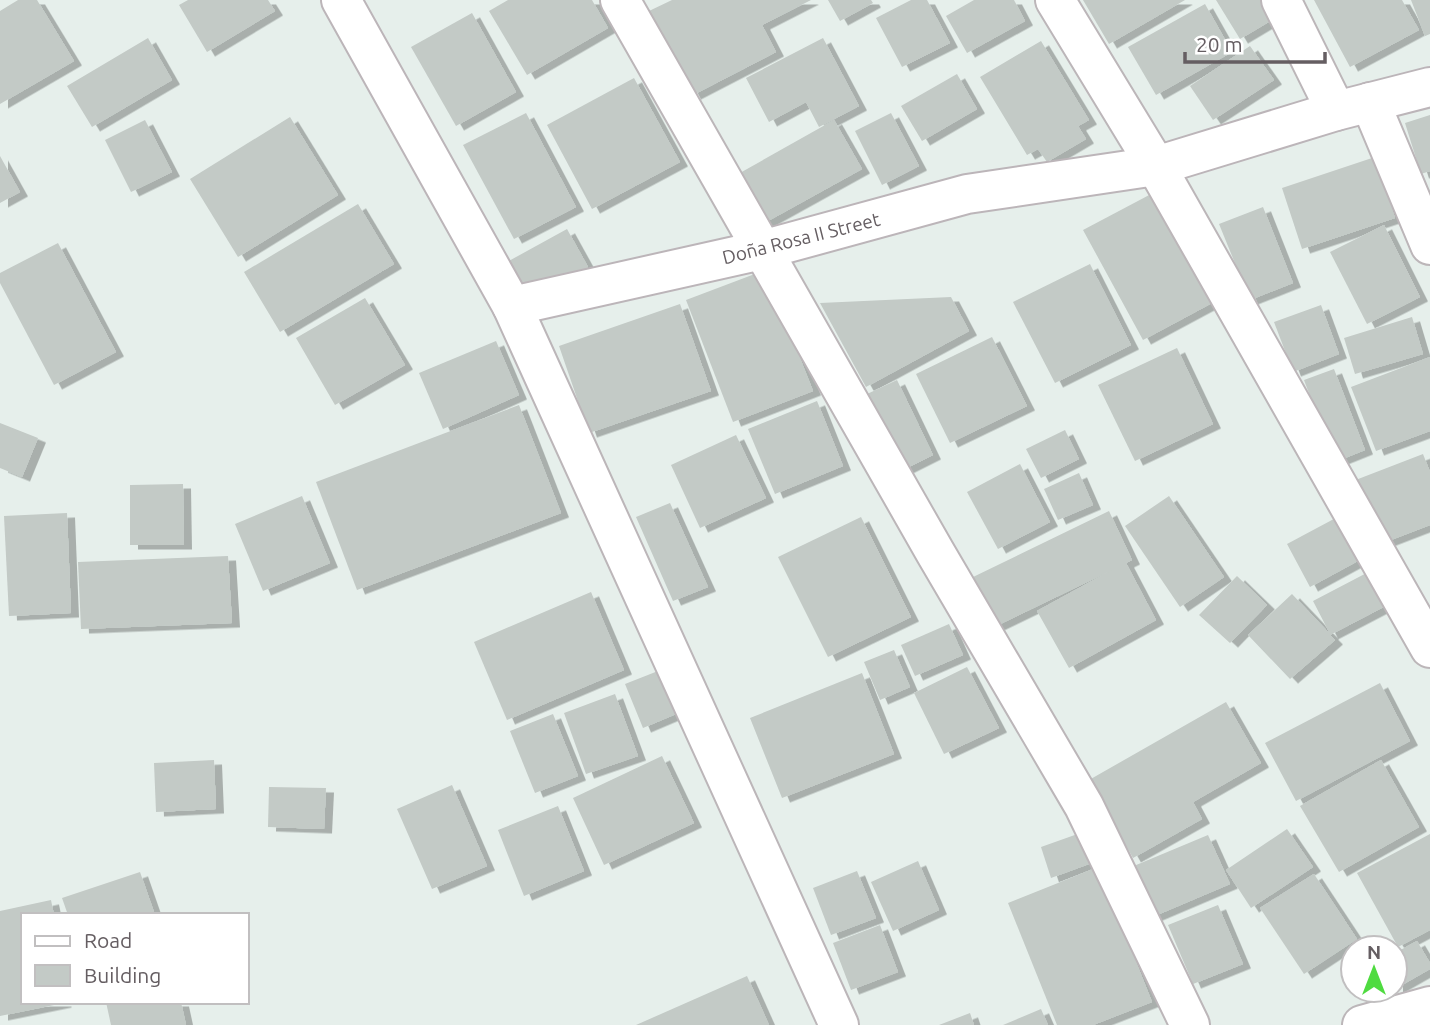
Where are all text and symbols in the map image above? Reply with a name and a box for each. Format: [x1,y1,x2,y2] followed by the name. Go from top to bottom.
[1185,21,1325,65] scale bar
[1196,32,1243,56] text: 20 m
[720,208,883,268] street label: Doña Rosa II Street
[21,913,248,1004] legend
[84,928,132,952] text: Road
[1339,934,1409,1004] north arrow
[1367,941,1381,963] text: N
[84,963,161,987] text: Building

